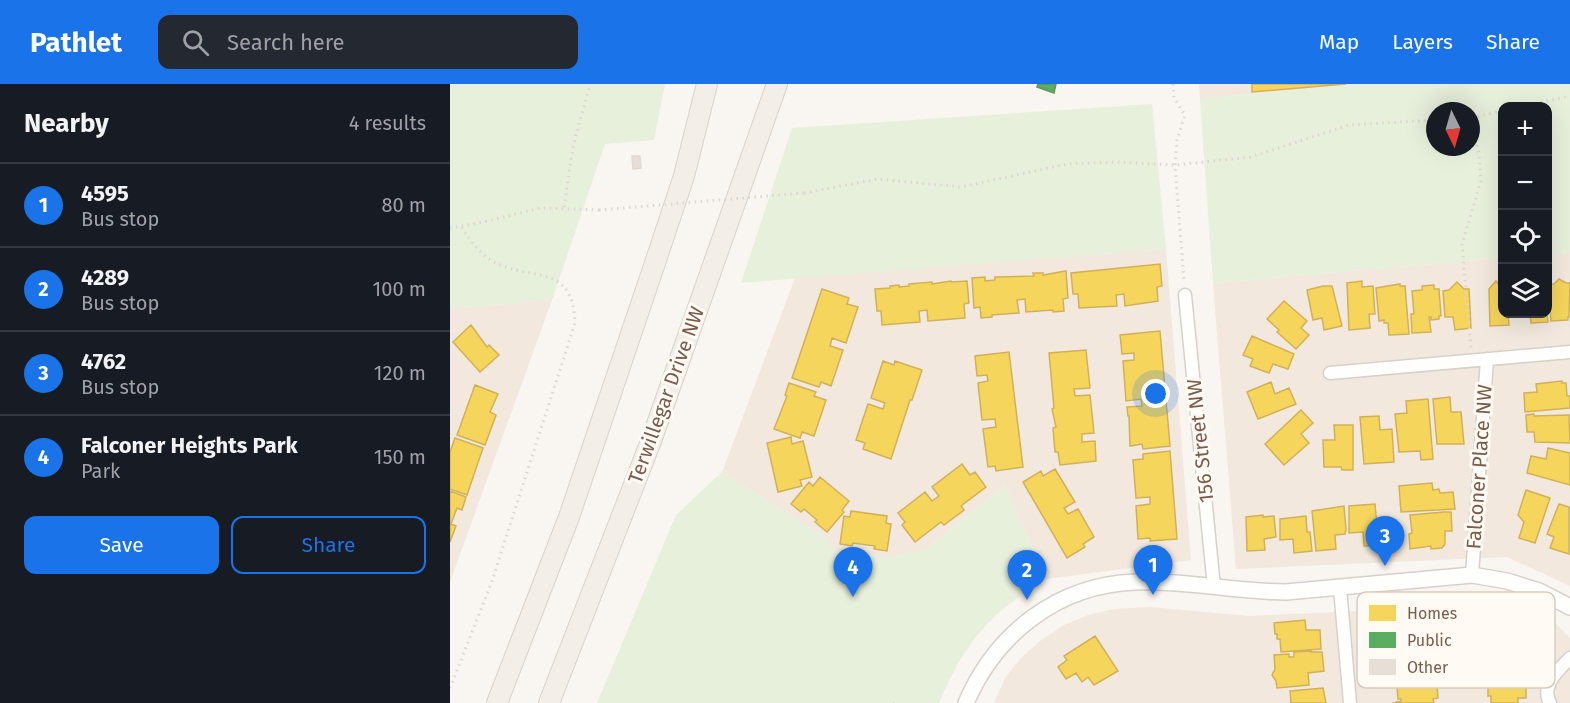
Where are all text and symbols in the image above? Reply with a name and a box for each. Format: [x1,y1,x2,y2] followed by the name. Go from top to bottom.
[158,15,578,69] search box
[30,26,122,59] text: Pathlet
[179,26,212,59] icon: search
[227,29,345,56] text: Search here
[1319,29,1359,55] text: Map
[1392,29,1453,55] text: Layers
[1486,29,1540,55] text: Share
[1426,102,1480,156] north arrow
[1498,102,1552,318] map controls
[1498,102,1552,156] button: +
[24,108,109,139] text: Nearby
[349,111,426,135] text: 4 results
[1498,156,1552,210] button: −
[81,180,129,207] text: 4595
[39,193,48,217] text: 1
[381,193,426,217] text: 80 m
[81,207,159,231] text: Bus stop
[1498,210,1552,264] button: locate
[81,264,129,291] text: 4289
[1498,264,1552,318] button: layers
[38,277,49,301] text: 2
[373,277,426,301] text: 100 m
[81,291,159,315] text: Bus stop
[623,303,709,487] street label: Terwillegar Drive NW
[81,348,126,375] text: 4762
[38,361,49,385] text: 3
[374,361,426,385] text: 120 m
[81,375,159,399] text: Bus stop
[1182,377,1218,504] street label: 156 Street NW
[1141,379,1170,408] your location
[1461,383,1497,550] street label: Falconer Place NW
[81,432,298,459] text: Falconer Heights Park
[38,445,49,469] text: 4
[374,445,426,469] text: 150 m
[81,459,120,483] text: Park
[24,516,219,574] button: Save
[231,516,426,574] button: Share
[1366,516,1404,566] pin: 3
[1134,546,1172,595] pin: 1
[834,548,872,597] pin: 4
[1008,550,1046,600] pin: 2
[1357,592,1555,688] legend
[1407,604,1457,623] text: Homes
[1407,631,1452,650] text: Public
[1407,658,1449,677] text: Other

